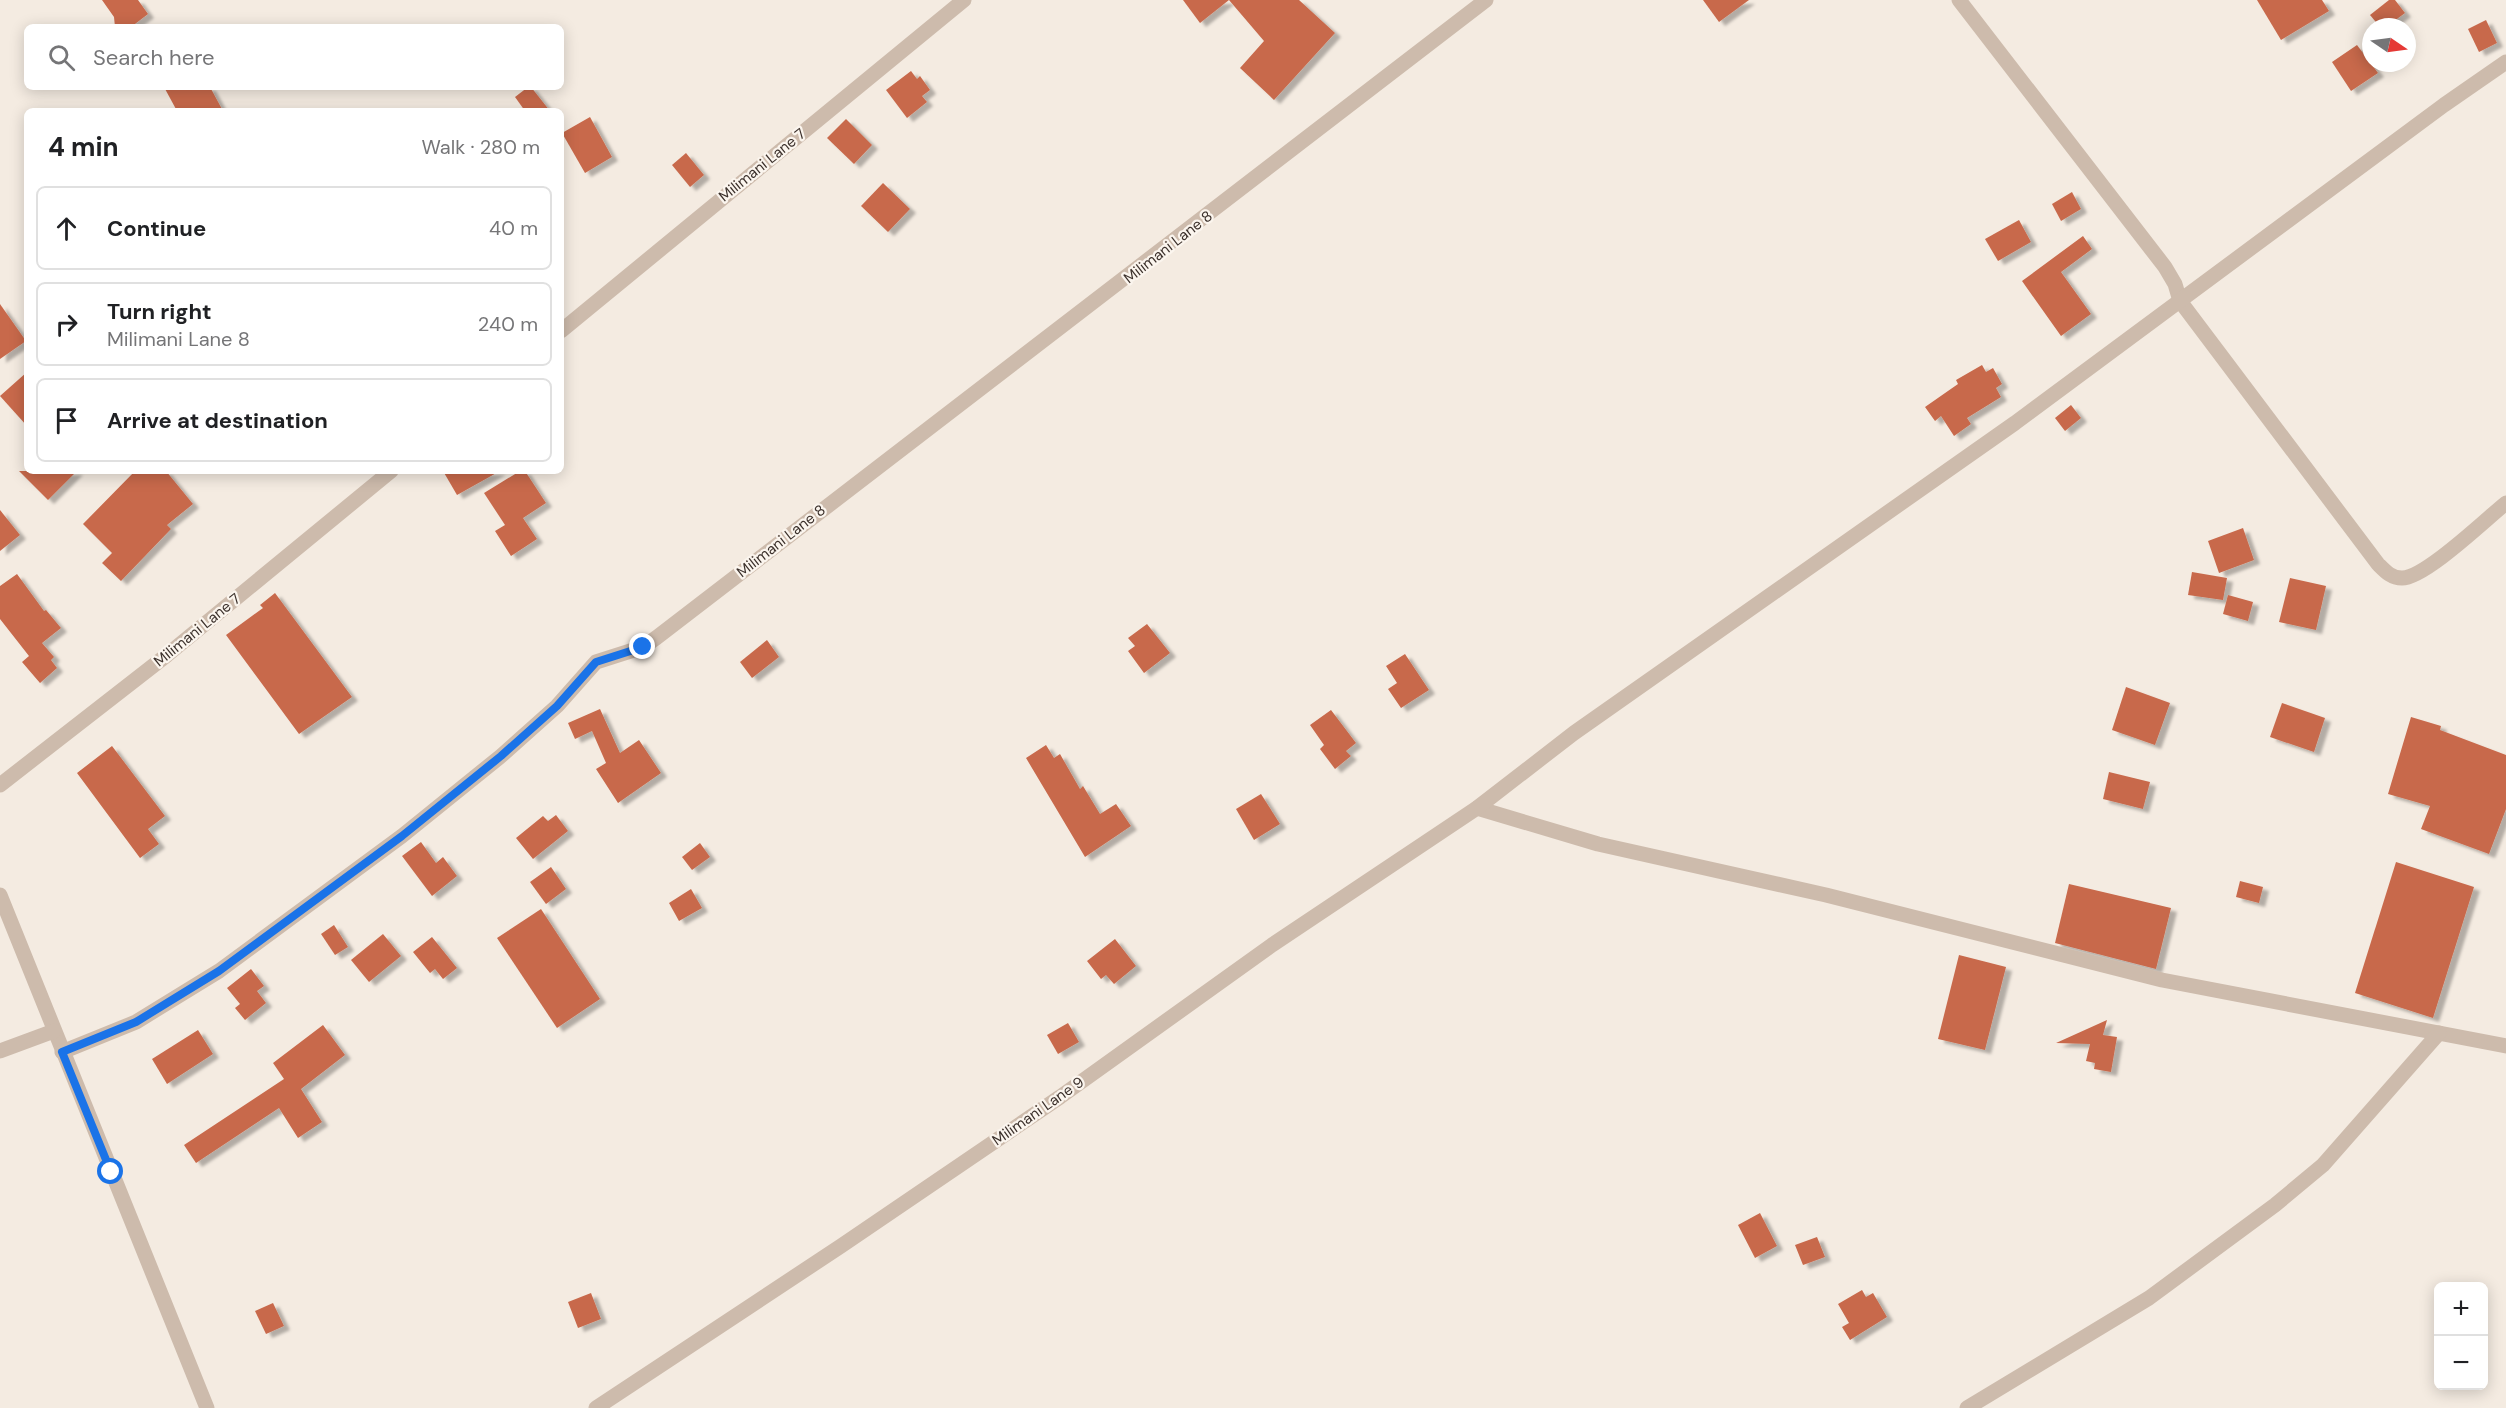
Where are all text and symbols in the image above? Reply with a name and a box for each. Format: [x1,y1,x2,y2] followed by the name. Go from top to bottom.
[2362,18,2416,72] north arrow
[24,24,564,90] search box
[45,41,78,74] icon: search
[93,43,214,72] text: Search here
[714,124,810,206] street label: Milimani Lane 7
[48,130,119,164] text: 4 min
[421,134,540,160] text: Walk · 280 m
[1120,206,1216,288] street label: Milimani Lane 8
[50,212,83,245] icon: ahead
[107,214,206,243] text: Continue
[489,215,538,241] text: 40 m
[107,297,212,326] text: Turn right
[50,308,83,341] icon: right
[478,311,538,337] text: 240 m
[107,326,250,352] text: Milimani Lane 8
[50,404,83,437] icon: arrive
[107,406,328,435] text: Arrive at destination
[733,500,829,582] street label: Milimani Lane 8
[149,589,245,671] street label: Milimani Lane 7
[629,633,655,659] route end
[988,1072,1088,1150] street label: Milimani Lane 9
[97,1158,123,1184] route start
[2434,1282,2488,1390] map controls
[2434,1282,2488,1336] button: +
[2434,1336,2488,1390] button: −

